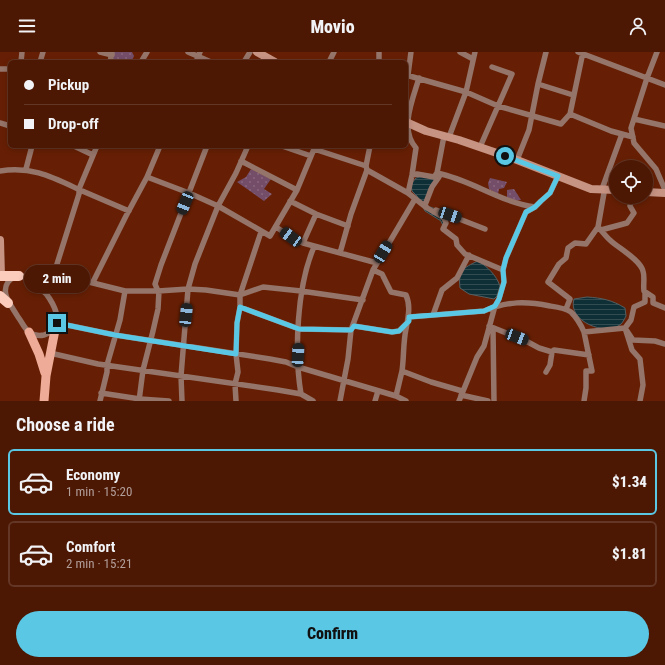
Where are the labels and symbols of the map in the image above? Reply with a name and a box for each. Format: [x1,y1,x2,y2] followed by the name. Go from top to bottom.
[496,147,514,165] route start
[175,190,195,216] car
[437,205,463,225] car
[278,225,304,249] car
[372,239,394,265] car
[24,265,90,293] callout: 2 min
[179,302,193,328] car
[48,314,66,332] route end
[504,327,530,347] car
[291,343,305,367] car

